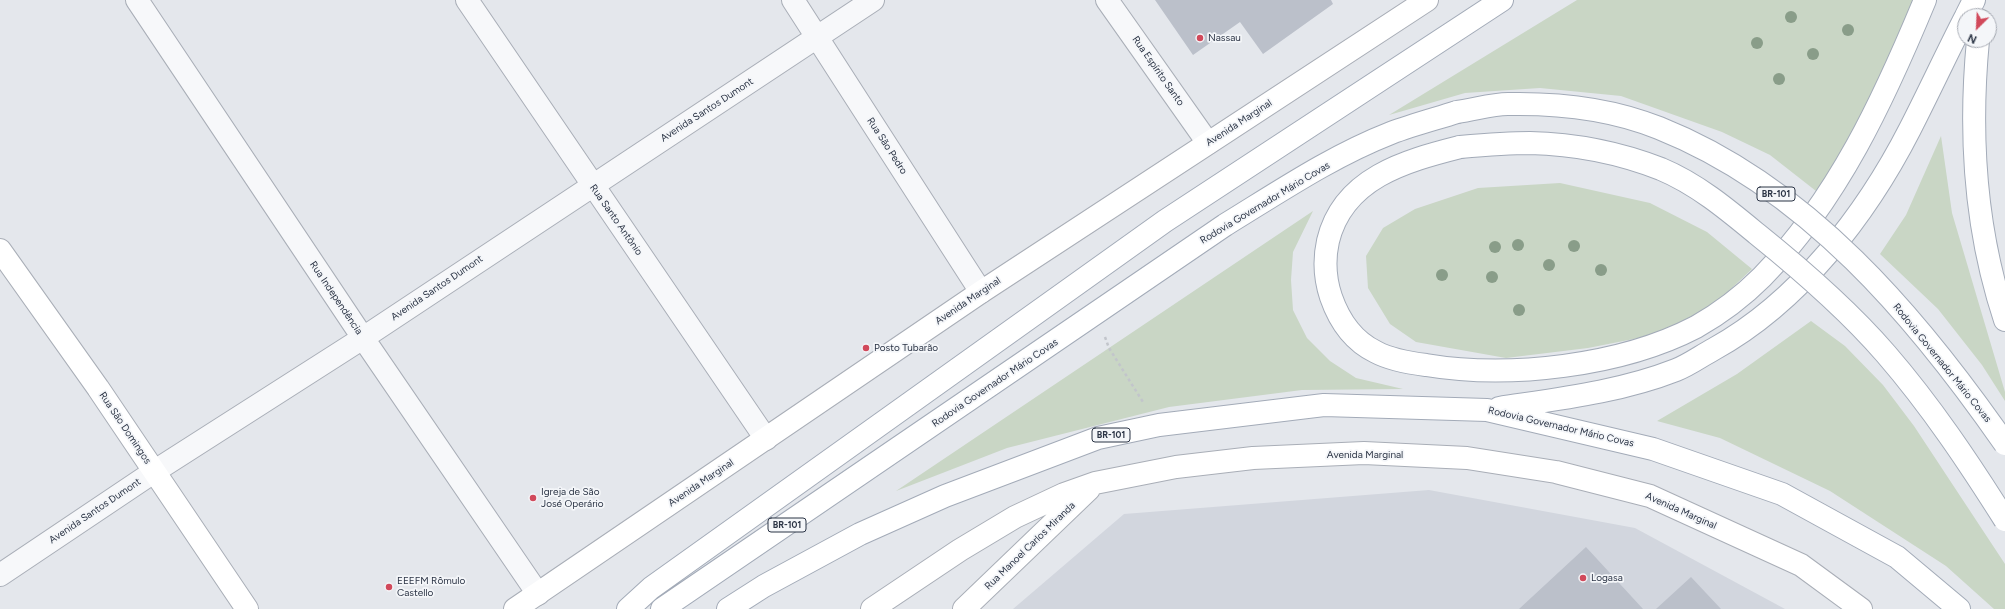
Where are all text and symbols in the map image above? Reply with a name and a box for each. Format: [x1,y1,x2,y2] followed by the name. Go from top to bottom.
[1957,8,1997,48] north arrow
[1966,31,1979,46] text: N
[1208,32,1241,44] place label: Nassau
[1195,33,1205,43] marker: Nassau
[1129,34,1187,108] street label: Rua Espírito Santo
[658,76,756,144] street label: Avenida Santos Dumont
[1204,97,1274,149] street label: Avenida Marginal
[864,115,910,177] street label: Rua São Pedro
[1198,159,1332,247] street label: Rodovia Governador Mário Covas
[587,182,645,258] street label: Rua Santo Antônio
[1757,187,1795,201] road number: BR-101
[389,253,485,323] street label: Avenida Santos Dumont
[307,259,365,337] street label: Rua Independência
[933,275,1003,327] street label: Avenida Marginal
[1890,301,1994,425] street label: Rodovia Governador Mário Covas
[930,336,1060,430] street label: Rodovia Governador Mário Covas
[874,342,938,354] place label: Posto Tubarão
[861,343,871,353] marker: Posto Tubarão
[96,390,154,466] street label: Rua São Domingos
[1487,404,1635,450] street label: Rodovia Governador Mário Covas
[1092,428,1130,442] road number: BR-101
[1327,449,1403,461] street label: Avenida Marginal
[666,457,736,509] street label: Avenida Marginal
[47,476,143,546] street label: Avenida Santos Dumont
[541,486,604,510] place label: Igreja de São José Operário
[1644,490,1718,532] street label: Avenida Marginal
[528,493,538,503] marker: Igreja de São José Operário
[982,500,1078,592] street label: Rua Manoel Carlos Miranda
[768,518,806,532] road number: BR-101
[1591,572,1623,584] place label: Logasa
[1578,573,1588,583] marker: Logasa
[397,575,465,598] place label: EEEFM Rômulo Castello
[384,582,394,592] marker: EEEFM Rômulo Castello

